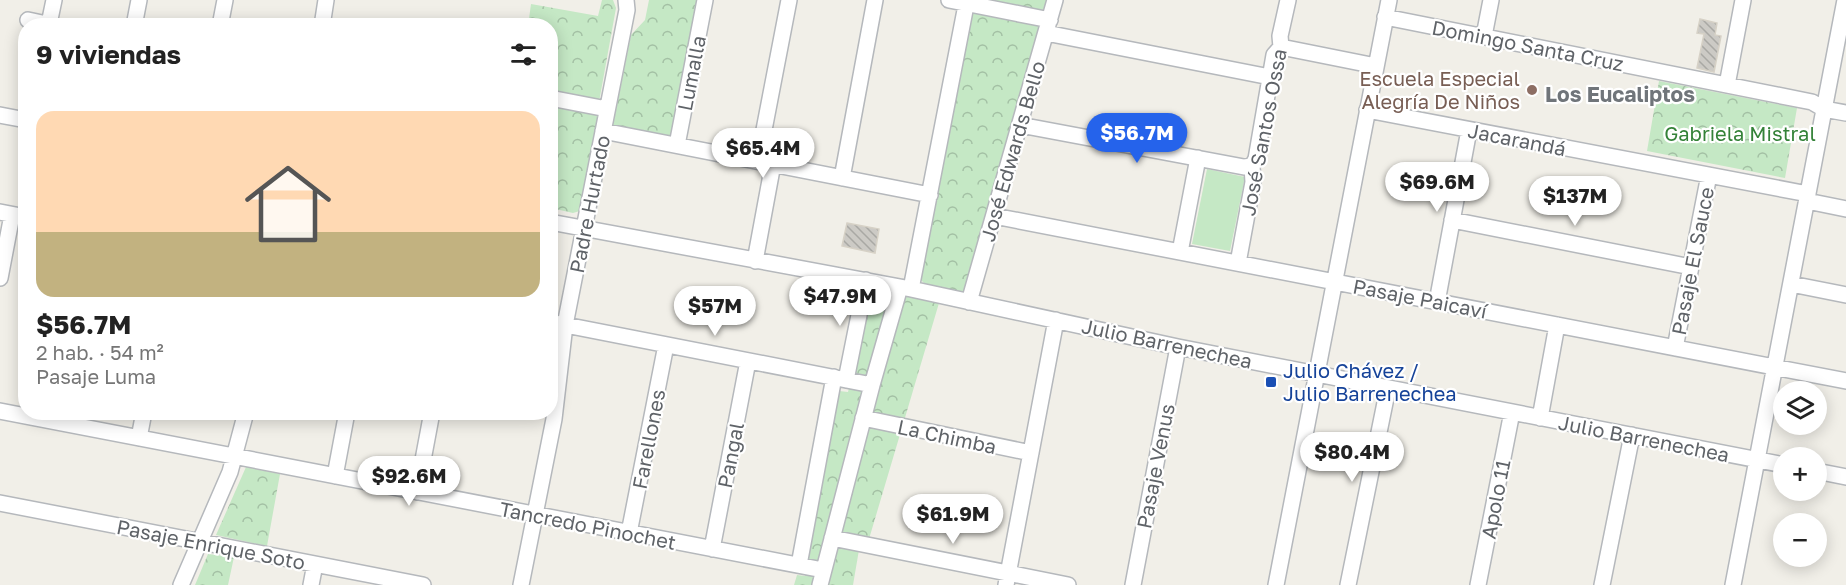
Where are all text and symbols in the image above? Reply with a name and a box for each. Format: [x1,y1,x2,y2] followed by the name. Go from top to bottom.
[1430,15,1626,75] street label: Domingo Santa Cruz
[672,33,710,113] street label: Lumalla
[507,38,540,71] icon: filters
[36,39,181,70] text: 9 viviendas
[1235,47,1291,217] street label: José Santos Ossa
[975,58,1049,244] street label: José Edwards Bello
[1359,66,1520,113] place label: Escuela Especial Alegría De Niños
[1545,81,1695,107] district label: Los Eucaliptos
[1525,83,1539,97] marker: Escuela Especial Alegría De Niños
[1088,113,1186,164] pin: $56.7M
[1466,118,1568,160] street label: Jacarandá
[1100,120,1174,144] text: $56.7M
[1664,121,1816,145] park label: Gabriela Mistral
[714,128,812,179] pin: $65.4M
[564,133,614,275] street label: Padre Hurtado
[726,135,801,159] text: $65.4M
[234,150,342,258] icon: home
[1388,162,1486,213] pin: $69.6M
[1399,169,1475,193] text: $69.6M
[1533,176,1617,227] pin: $137M
[1543,183,1607,207] text: $137M
[1666,185,1718,337] street label: Pasaje El Sauce
[1351,273,1491,323] street label: Pasaje Paicaví
[791,276,889,327] pin: $47.9M
[803,283,877,307] text: $47.9M
[679,286,751,337] pin: $57M
[688,293,742,317] text: $57M
[36,309,131,340] text: $56.7M
[1080,313,1254,373] street label: Julio Barrenechea
[36,340,164,364] text: 2 hab. · 54 m²
[1283,358,1457,405] place label: Julio Chávez / Julio Barrenechea
[36,364,156,388] text: Pasaje Luma
[1264,375,1278,389] marker: Julio Chávez / Julio Barrenechea
[1773,381,1827,567] map controls
[1773,381,1827,435] button: layers
[627,387,669,491] street label: Farellones
[1131,401,1179,531] street label: Pasaje Venus
[1556,410,1732,466] street label: Julio Barrenechea
[895,414,999,458] street label: La Chimba
[712,420,748,490] street label: Pangal
[1303,432,1401,483] pin: $80.4M
[1314,439,1390,463] text: $80.4M
[1773,447,1827,501] button: +
[360,456,458,507] pin: $92.6M
[1476,457,1514,541] street label: Apolo 11
[371,463,447,487] text: $92.6M
[904,494,1002,545] pin: $61.9M
[498,496,678,554] street label: Tancredo Pinochet
[916,501,990,525] text: $61.9M
[1773,513,1827,567] button: −
[115,514,307,574] street label: Pasaje Enrique Soto

